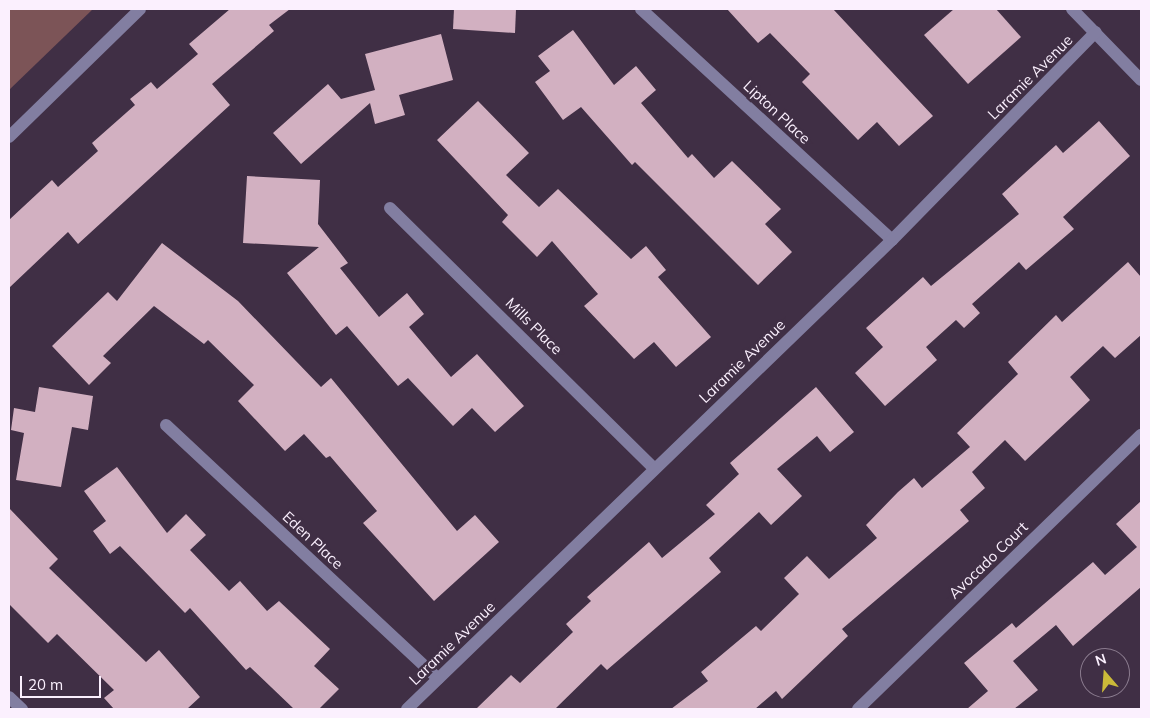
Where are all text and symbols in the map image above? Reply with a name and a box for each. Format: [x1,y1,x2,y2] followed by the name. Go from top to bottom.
[984,31,1076,123] street label: Laramie Avenue
[740,76,814,148] street label: Lipton Place
[502,294,566,358] street label: Mills Place
[695,315,789,407] street label: Laramie Avenue
[279,507,347,573] street label: Eden Place
[945,518,1031,602] street label: Avocado Court
[405,597,499,689] street label: Laramie Avenue
[1080,648,1130,698] north arrow
[1093,649,1108,670] text: N
[22,666,104,698] scale bar
[28,675,63,694] text: 20 m

